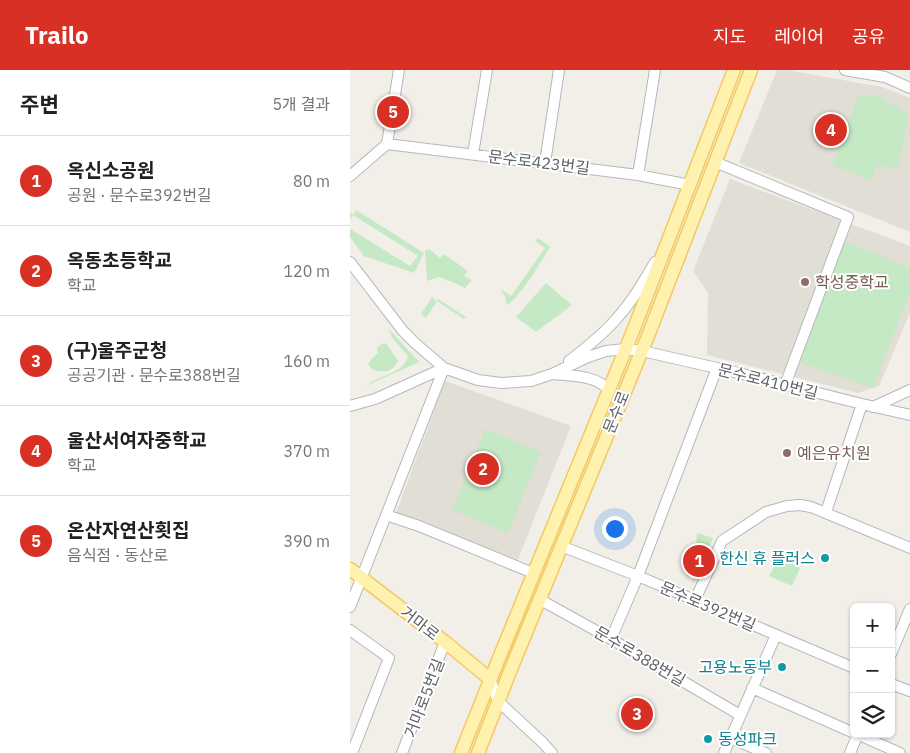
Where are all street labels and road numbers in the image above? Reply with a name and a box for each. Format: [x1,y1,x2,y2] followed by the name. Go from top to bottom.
[487,146,591,178] street label: 문수로423번길
[716,359,820,403] street label: 문수로410번길
[598,388,634,436] street label: 문수로
[657,577,759,635] street label: 문수로392번길
[396,602,444,645] street label: 거마로
[591,622,689,690] street label: 문수로388번길
[400,656,448,740] street label: 거마로5번길

